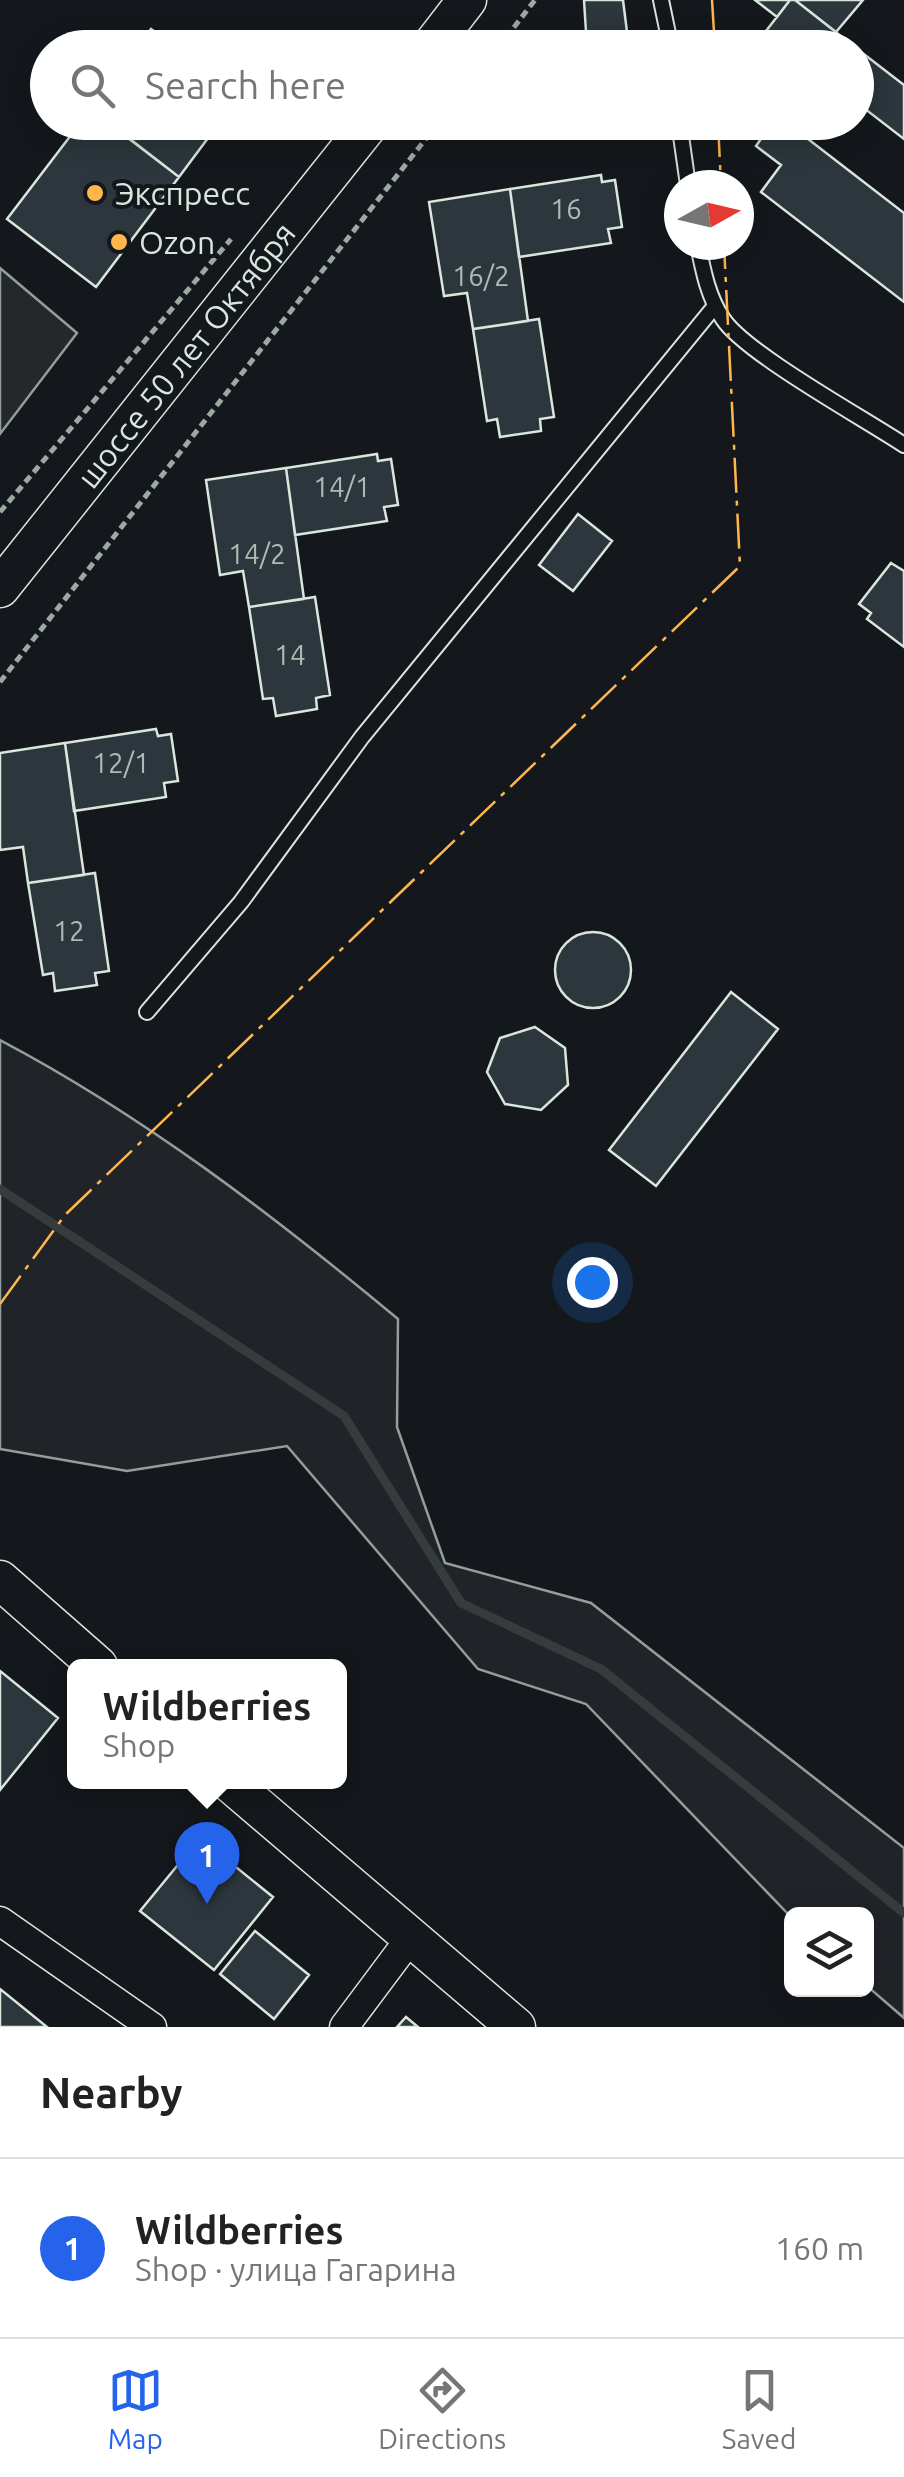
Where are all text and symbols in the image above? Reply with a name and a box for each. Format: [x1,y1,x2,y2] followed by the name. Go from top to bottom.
[30,30,874,140] search box
[65,58,120,113] icon: search
[145,64,346,106] text: Search here
[664,170,754,260] north arrow
[115,175,250,211] place label: Экспресс
[84,182,106,204] marker: Экспресс
[550,193,582,224] house number: 16
[69,215,302,495] street label: шоссе 50 лет Октября
[139,224,215,260] place label: Ozon
[108,231,130,253] marker: Ozon
[452,260,510,291] house number: 16/2
[313,471,371,502] house number: 14/1
[228,538,286,569] house number: 14/2
[274,639,306,670] house number: 14
[92,747,150,778] house number: 12/1
[53,915,85,946] house number: 12
[567,1257,618,1308] your location
[67,1659,347,1789] popup
[103,1685,311,1727] text: Wildberries
[103,1727,175,1763] text: Shop
[174,1822,240,1904] pin: 1
[784,1907,874,1997] map controls
[784,1907,874,1997] button: layers
[40,2069,183,2116] text: Nearby
[135,2209,343,2251] text: Wildberries
[63,2230,82,2266] text: 1
[775,2230,864,2266] text: 160 m
[135,2251,457,2287] text: Shop · улица Гагарина
[108,2363,163,2454] tab: Map
[378,2363,506,2454] tab: Directions
[722,2363,796,2454] tab: Saved

